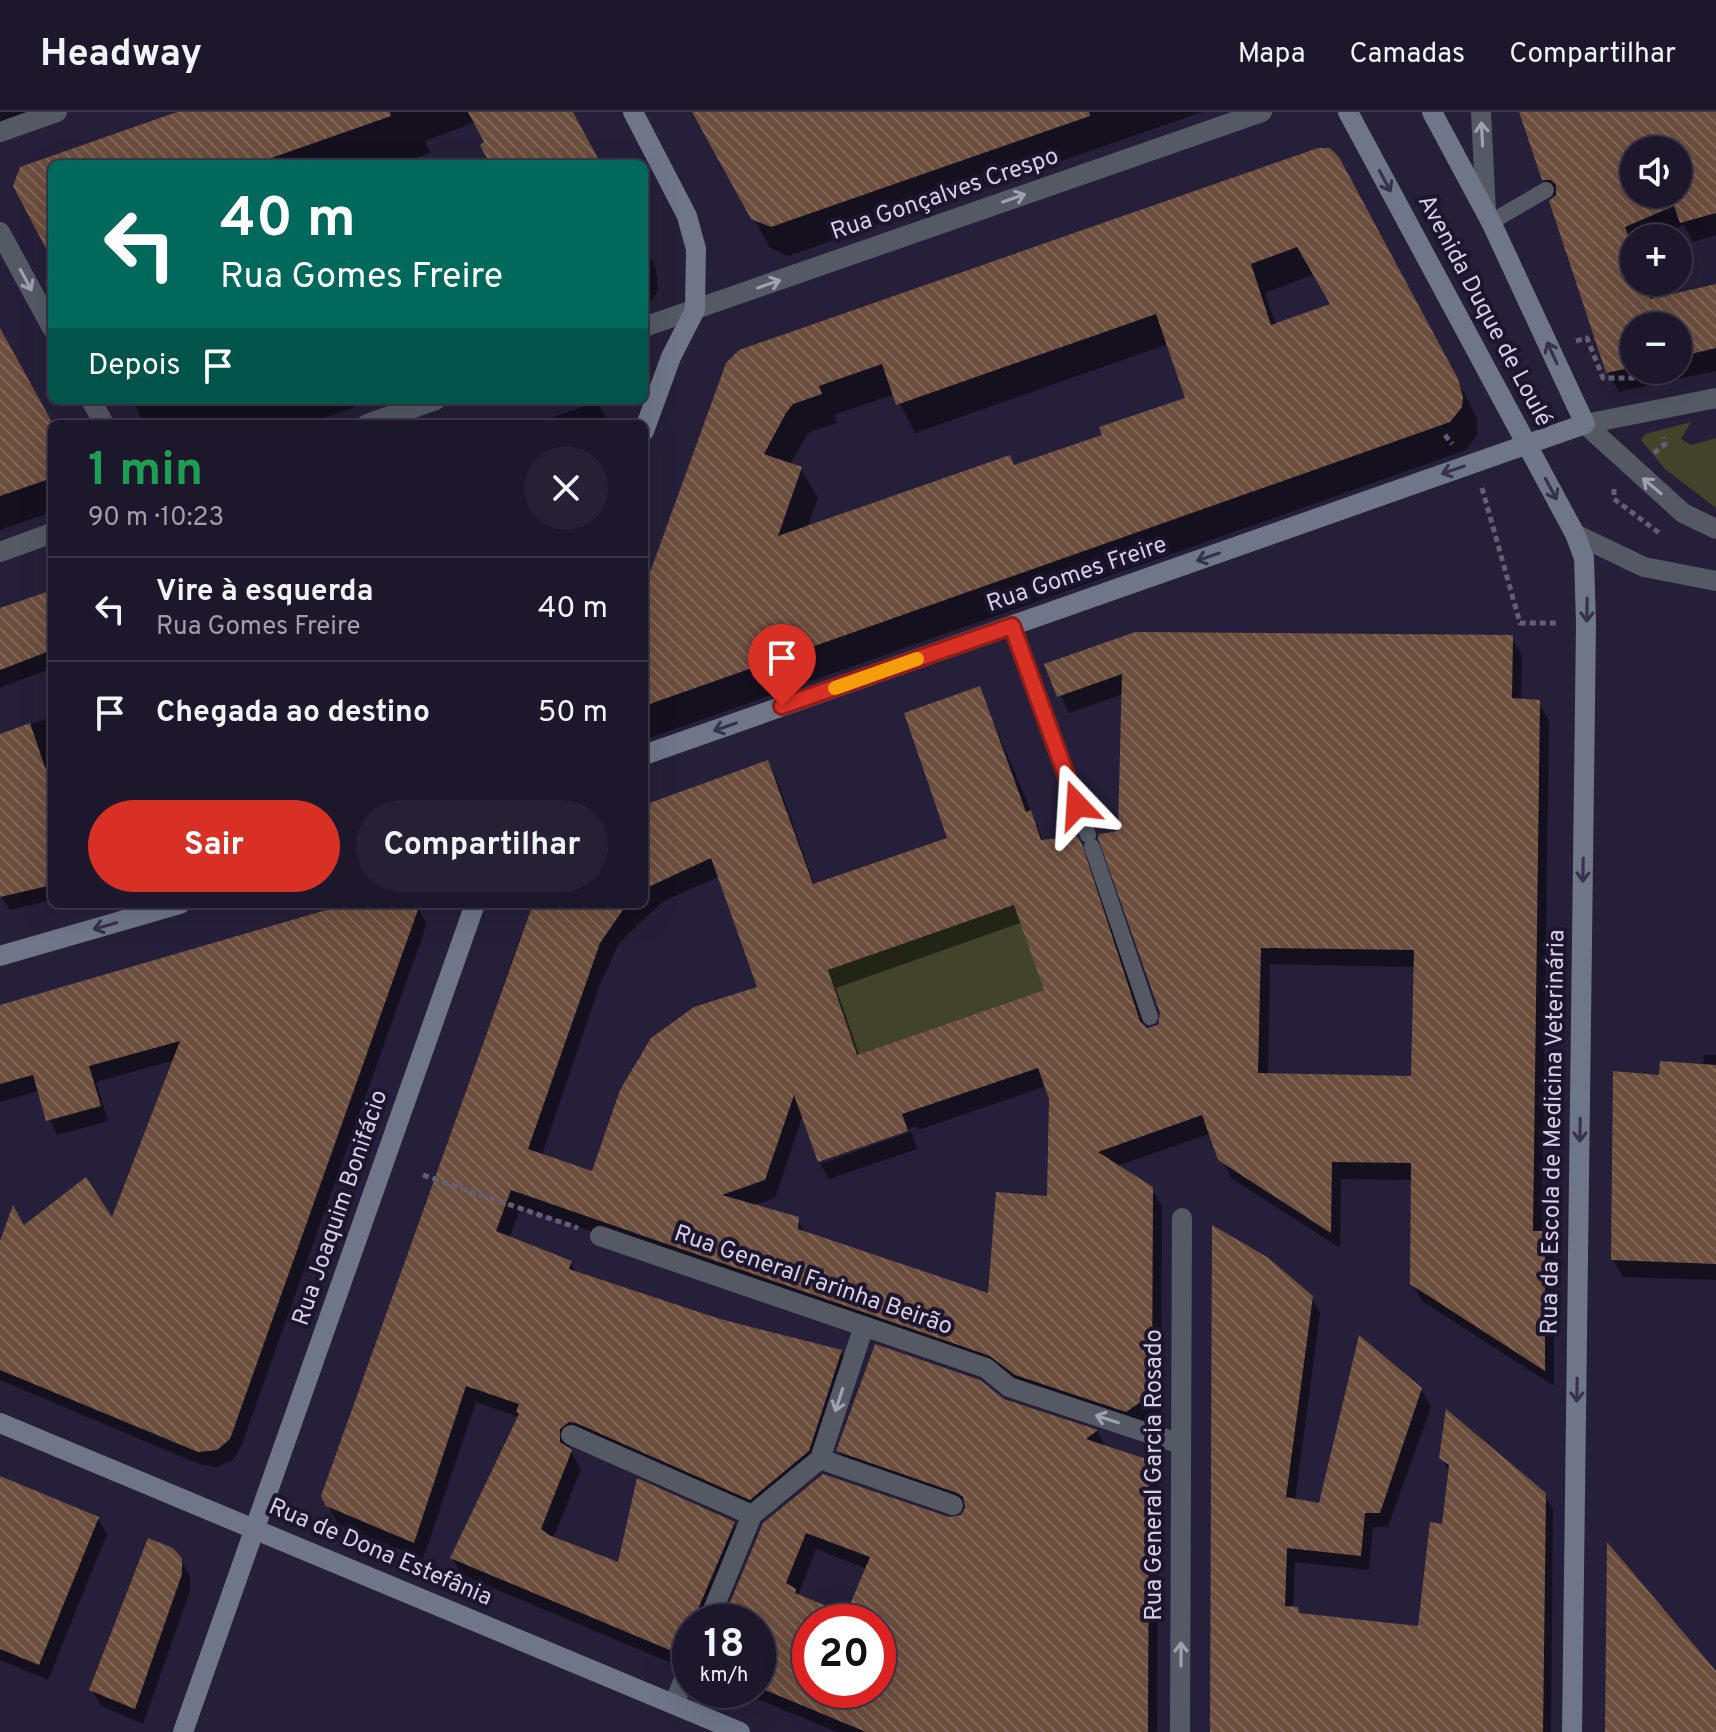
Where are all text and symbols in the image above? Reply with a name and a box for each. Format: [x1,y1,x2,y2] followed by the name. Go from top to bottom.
[40,31,202,80] text: Headway
[1238,37,1305,73] text: Mapa
[1349,37,1465,73] text: Camadas
[1509,37,1676,73] text: Compartilhar
[1474,121,1489,148] one-way arrow
[1620,136,1692,384] map controls
[1620,136,1692,208] button: sound
[827,142,1063,248] street label: Rua Gonçalves Crespo
[1377,169,1393,192] one-way arrow
[220,186,356,256] text: 40 m
[1001,190,1026,205] one-way arrow
[1410,190,1558,432] street label: Avenida Duque de Loulé
[88,192,192,296] icon: left
[1620,224,1692,296] button: +
[220,255,503,301] text: Rua Gomes Freire
[19,268,34,292] one-way arrow
[756,276,780,290] one-way arrow
[1620,312,1692,384] button: −
[1544,342,1559,366] one-way arrow
[196,344,240,388] icon: arrive
[88,348,180,385] text: Depois
[88,442,203,502] text: 1 min
[524,446,608,530] button: close
[1441,464,1466,479] one-way arrow
[1543,477,1559,500] one-way arrow
[1642,477,1662,495] one-way arrow
[88,502,224,535] text: 90 m · 10:23
[983,530,1171,620] street label: Rua Gomes Freire
[1195,550,1220,565] one-way arrow
[156,574,373,611] text: Vire à esquerda
[88,587,132,631] icon: left
[538,591,608,628] text: 40 m
[1579,596,1594,623] one-way arrow
[156,611,360,644] text: Rua Gomes Freire
[748,624,816,706] pin
[760,636,804,680] icon: arrive
[88,691,132,735] icon: arrive
[156,695,430,732] text: Chegada ao destino
[538,695,608,732] text: 50 m
[712,720,737,735] one-way arrow
[1035,763,1119,847] position arrow
[88,800,340,892] button: Sair
[356,800,608,892] button: Compartilhar
[1576,856,1591,883] one-way arrow
[93,919,119,934] one-way arrow
[1535,929,1573,1335] street label: Rua da Escola de Medicina Veterinária
[287,1086,395,1330] street label: Rua Joaquim Bonifácio
[1572,1116,1588,1143] one-way arrow
[670,1219,956,1343] street label: Rua General Farinha Beirão
[1140,1329,1170,1621] street label: Rua General Garcia Rosado
[1569,1376,1585,1403] one-way arrow
[831,1387,846,1412] one-way arrow
[1095,1411,1120,1426] one-way arrow
[264,1492,496,1614] street label: Rua de Dona Estefânia
[792,1604,896,1708] speed limit sign: 20
[703,1621,745,1671] text: 18
[1173,1641,1189,1668] one-way arrow
[700,1663,748,1689] text: km/h

